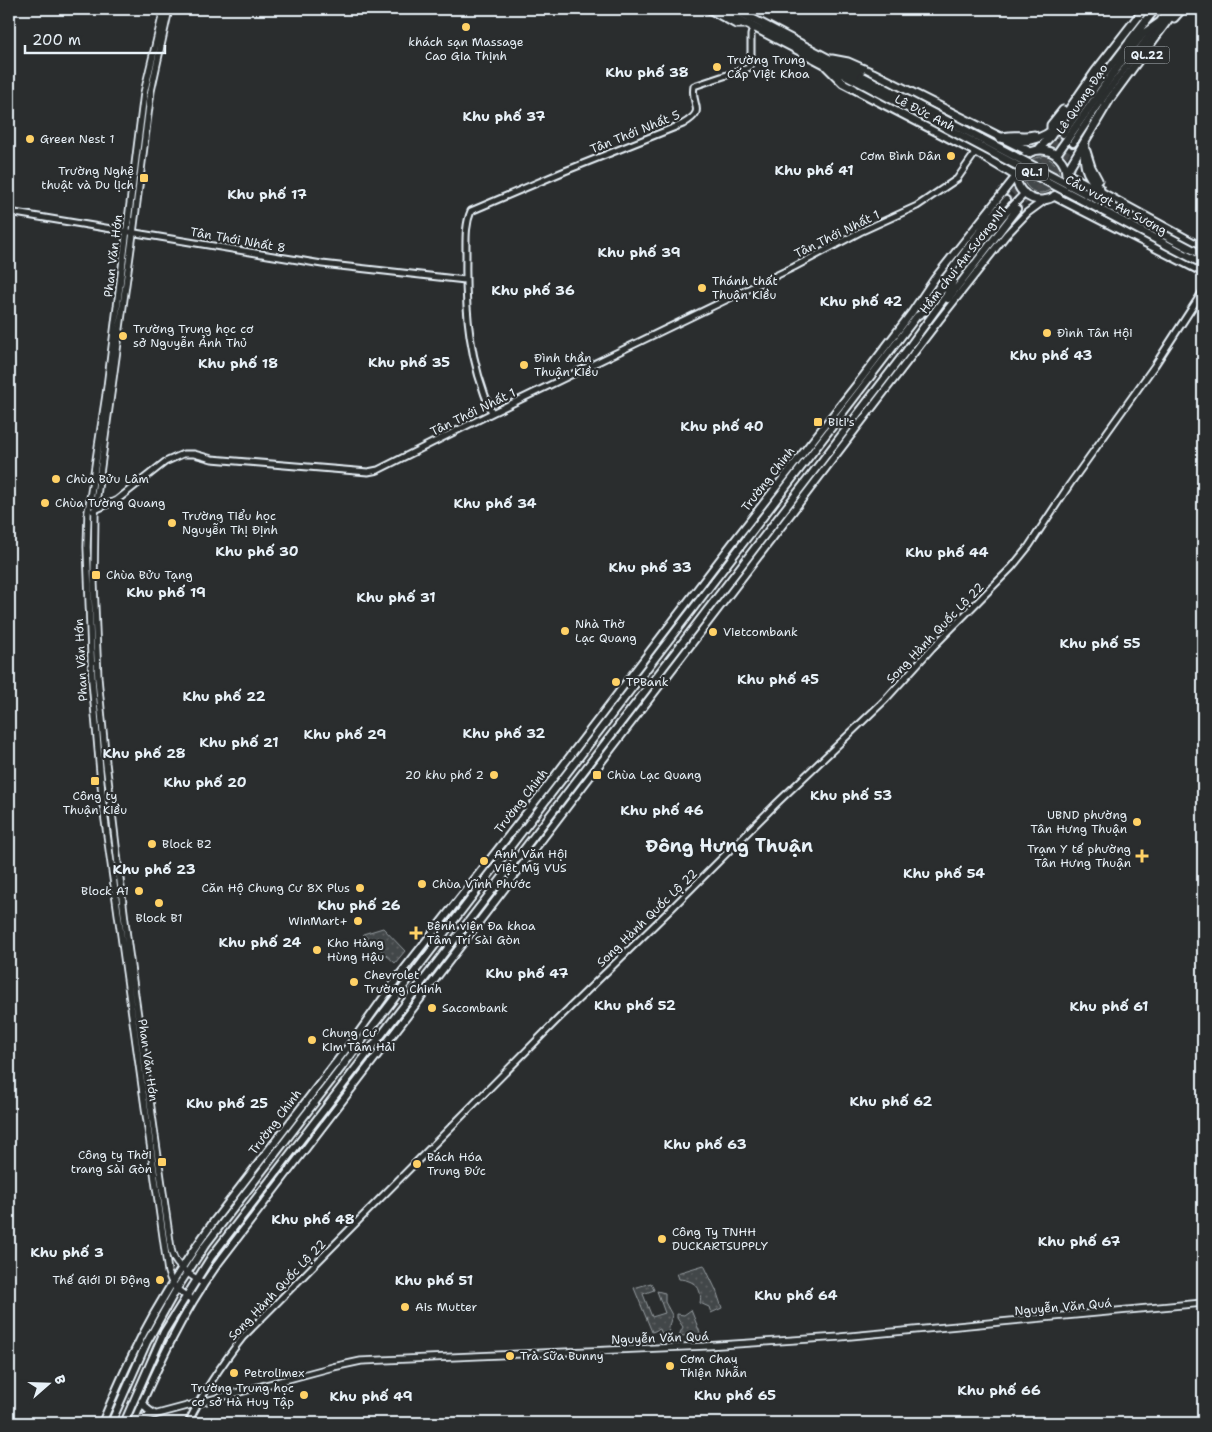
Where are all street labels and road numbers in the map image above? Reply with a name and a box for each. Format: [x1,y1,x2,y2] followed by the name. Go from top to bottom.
[1124,46,1170,64] road number: QL.22
[1053,61,1111,137] street label: Lê Quang Đạo
[892,91,958,135] street label: Lê Đức Anh
[588,107,682,157] street label: Tân Thới Nhất 5
[1016,163,1048,180] road number: QL.1
[1062,171,1170,239] street label: Cầu vượt An Sương
[916,203,1010,317] street label: Hầm chui An Sương N1
[792,206,882,262] street label: Tân Thới Nhất 1
[100,214,126,298] street label: Phan Văn Hớn
[189,224,287,256] street label: Tân Thới Nhất 8
[428,384,518,440] street label: Tân Thới Nhất 1
[738,443,798,515] street label: Trường Chinh
[883,579,987,687] street label: Song Hành Quốc Lộ 22
[71,618,91,702] street label: Phan Văn Hớn
[491,765,551,837] street label: Trường Chinh
[593,866,701,970] street label: Song Hành Quốc Lộ 22
[134,1018,162,1102] street label: Phan Văn Hớn
[245,1086,305,1158] street label: Trường Chinh
[225,1236,329,1344] street label: Song Hành Quốc Lộ 22
[1014,1295,1113,1319] street label: Nguyễn Văn Quá
[611,1328,710,1348] street label: Nguyễn Văn Quá

